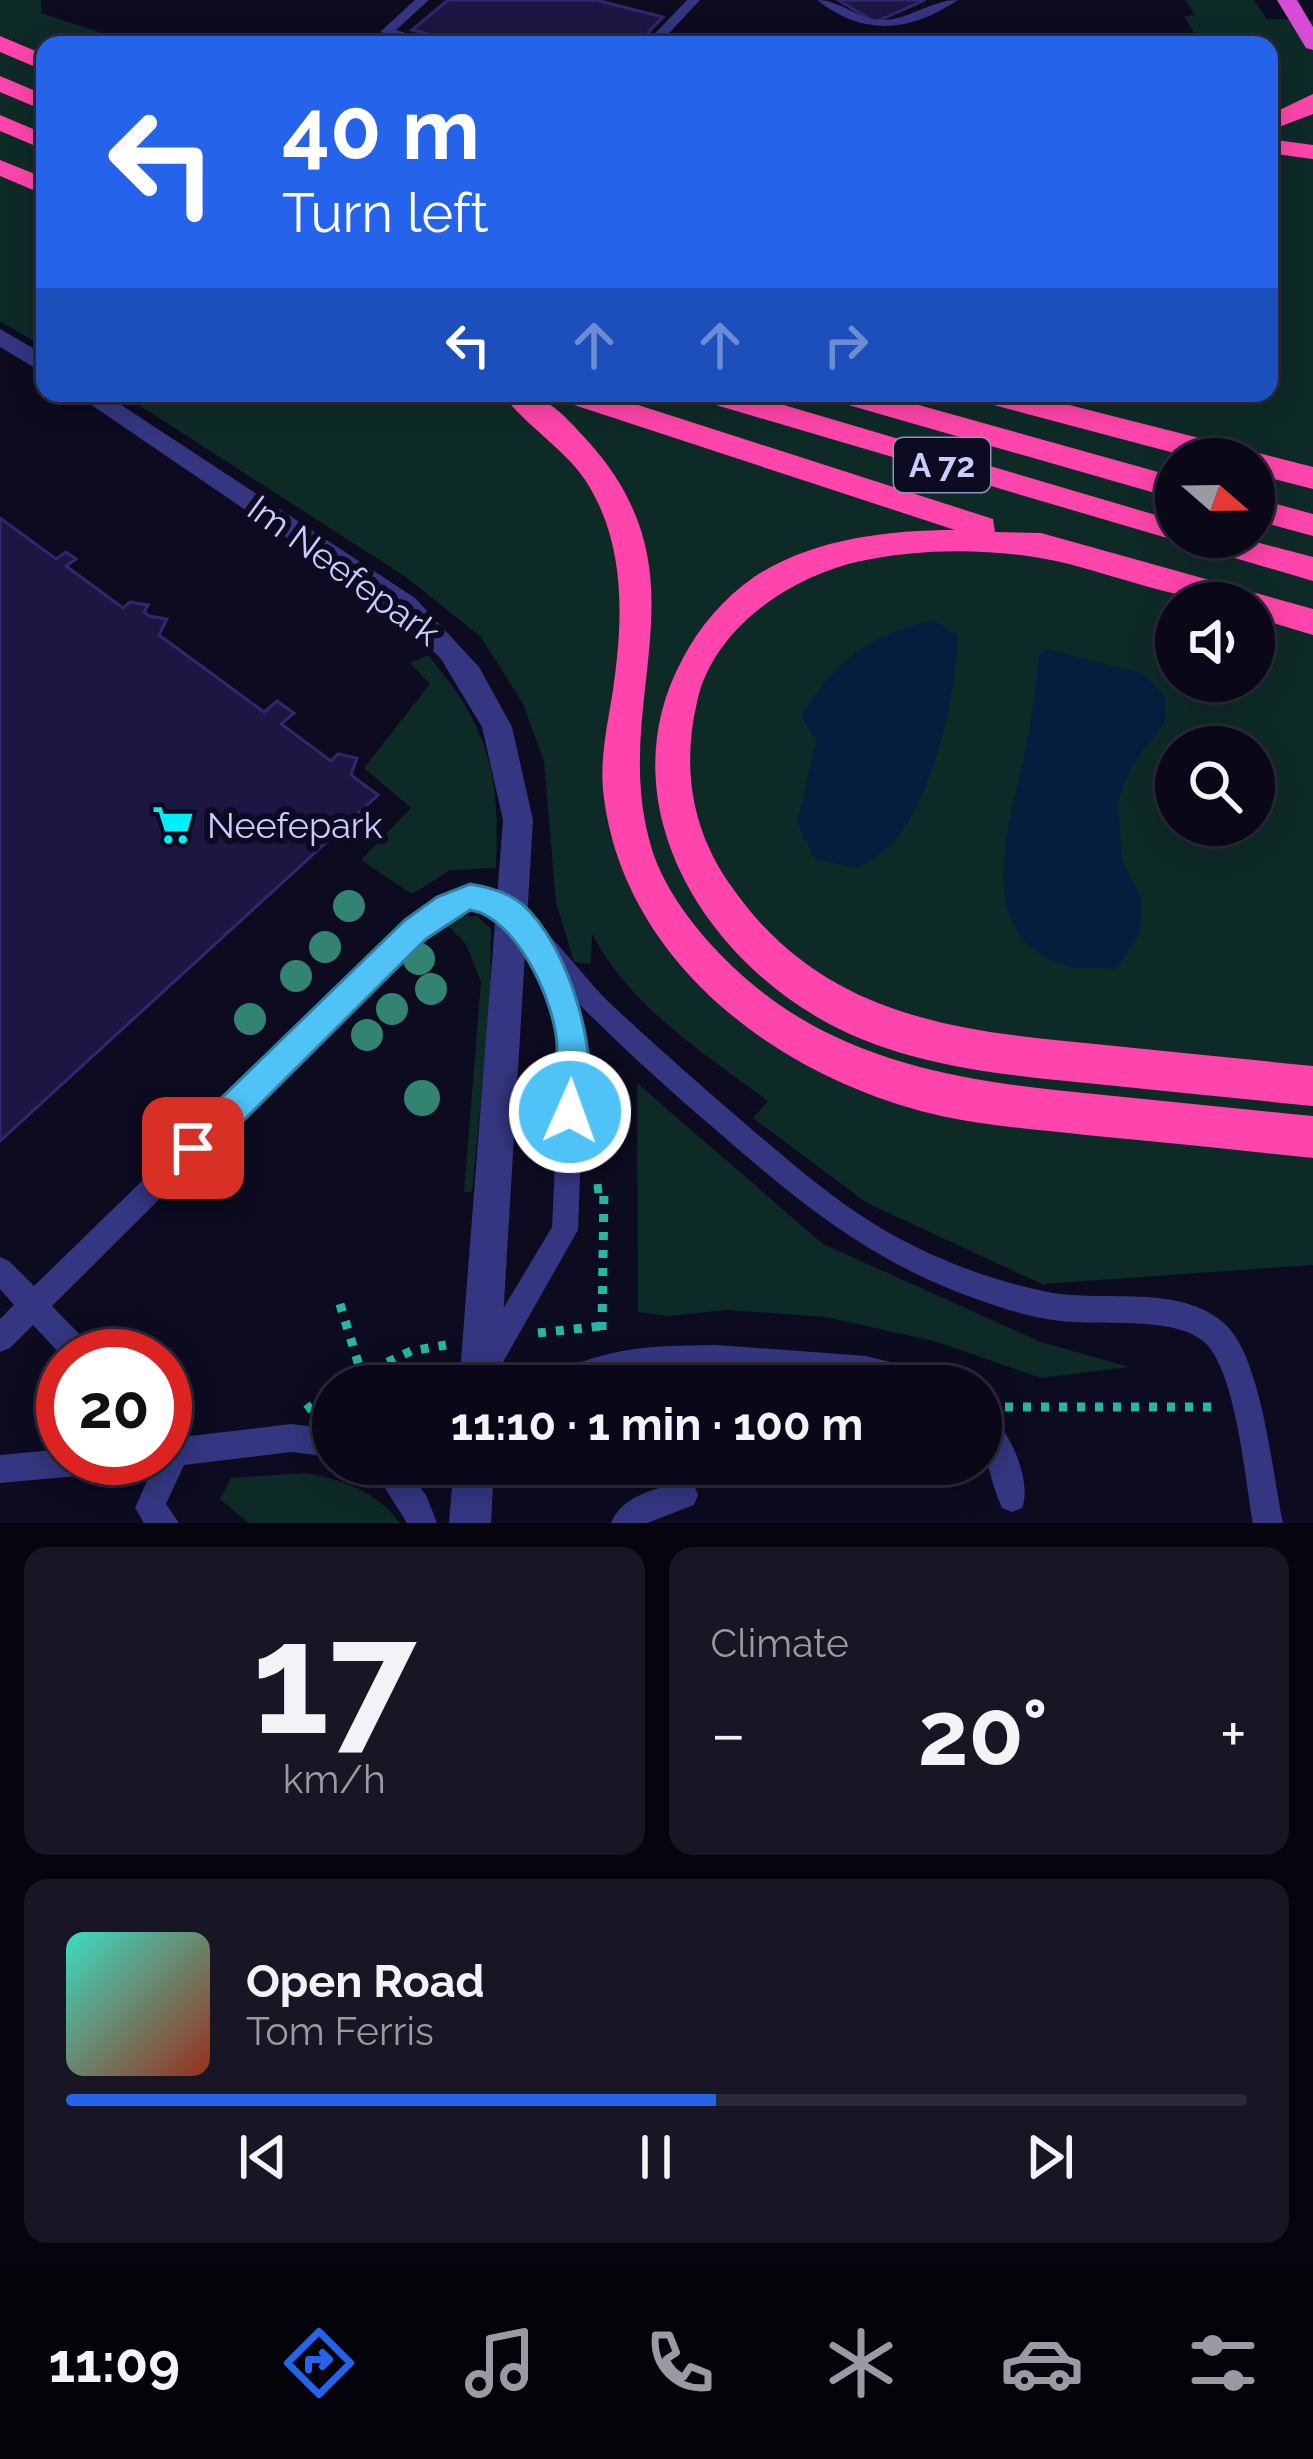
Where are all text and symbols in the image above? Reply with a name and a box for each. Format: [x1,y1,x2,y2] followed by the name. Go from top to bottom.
[282,80,480,179] text: 40 m
[84,84,240,240] icon: left
[282,181,489,245] text: Turn left
[435,312,501,378] icon: left
[561,312,627,378] icon: ahead
[687,312,753,378] icon: ahead
[813,312,879,378] icon: right
[894,438,990,492] road number: A 72
[1155,438,1275,558] north arrow
[1155,438,1275,846] map controls
[240,486,448,654] street label: Im Neefepark
[1155,582,1275,702] button: sound
[1155,726,1275,846] button: search
[150,802,196,848] supermarket icon: Neefepark
[207,804,383,846] place label: Neefepark
[507,1049,633,1175] position arrow
[142,1097,244,1199] pin
[160,1115,226,1181] icon: arrive
[36,1329,192,1485] speed limit sign: 20
[451,1398,863,1451] text: 11:10 · 1 min · 100 m
[252,1586,417,1770] text: 17
[711,1620,849,1666] text: Climate
[918,1680,1048,1786] text: 20°
[711,1695,746,1772] text: −
[1220,1695,1247,1772] text: +
[283,1756,386,1802] text: km/h
[246,1955,485,2008] text: Open Road
[246,2008,434,2054] text: Tom Ferris
[230,2124,296,2190] icon: previous
[623,2124,689,2190] icon: pause
[1017,2124,1083,2190] icon: next
[277,2321,361,2405] icon: directions
[458,2321,542,2405] icon: music
[638,2321,722,2405] icon: phone
[819,2321,903,2405] icon: climate
[1000,2321,1084,2405] icon: car
[1181,2321,1265,2405] icon: filters
[48,2331,180,2395] text: 11:09

